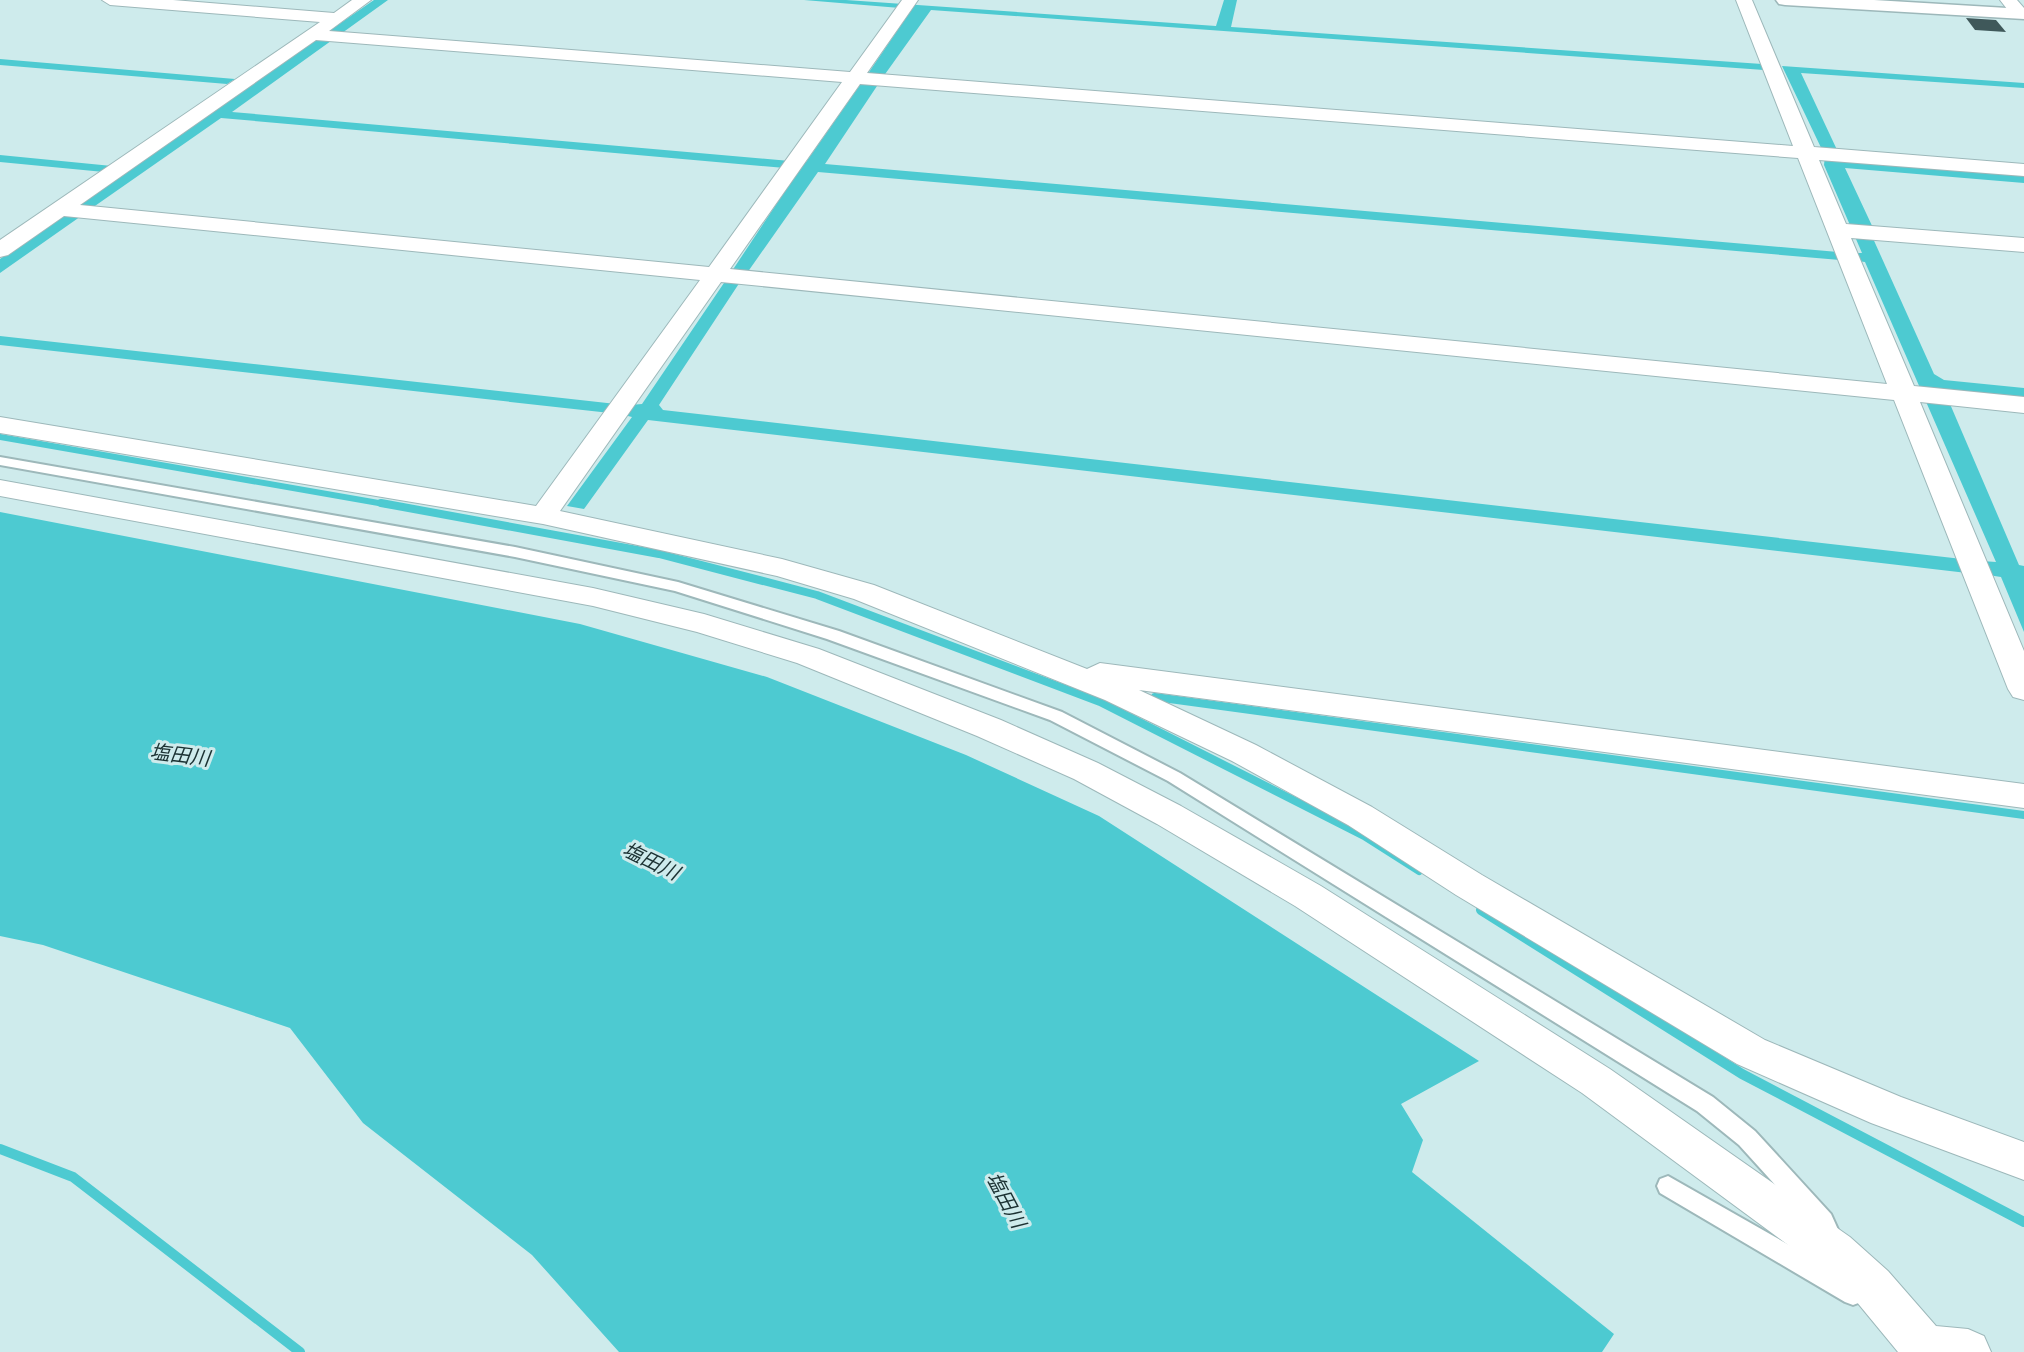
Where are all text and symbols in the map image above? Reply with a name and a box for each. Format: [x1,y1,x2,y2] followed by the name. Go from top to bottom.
[149,739,213,771] water label: 塩田川
[619,837,685,886] water label: 塩田川
[981,1168,1032,1234] water label: 塩田川

